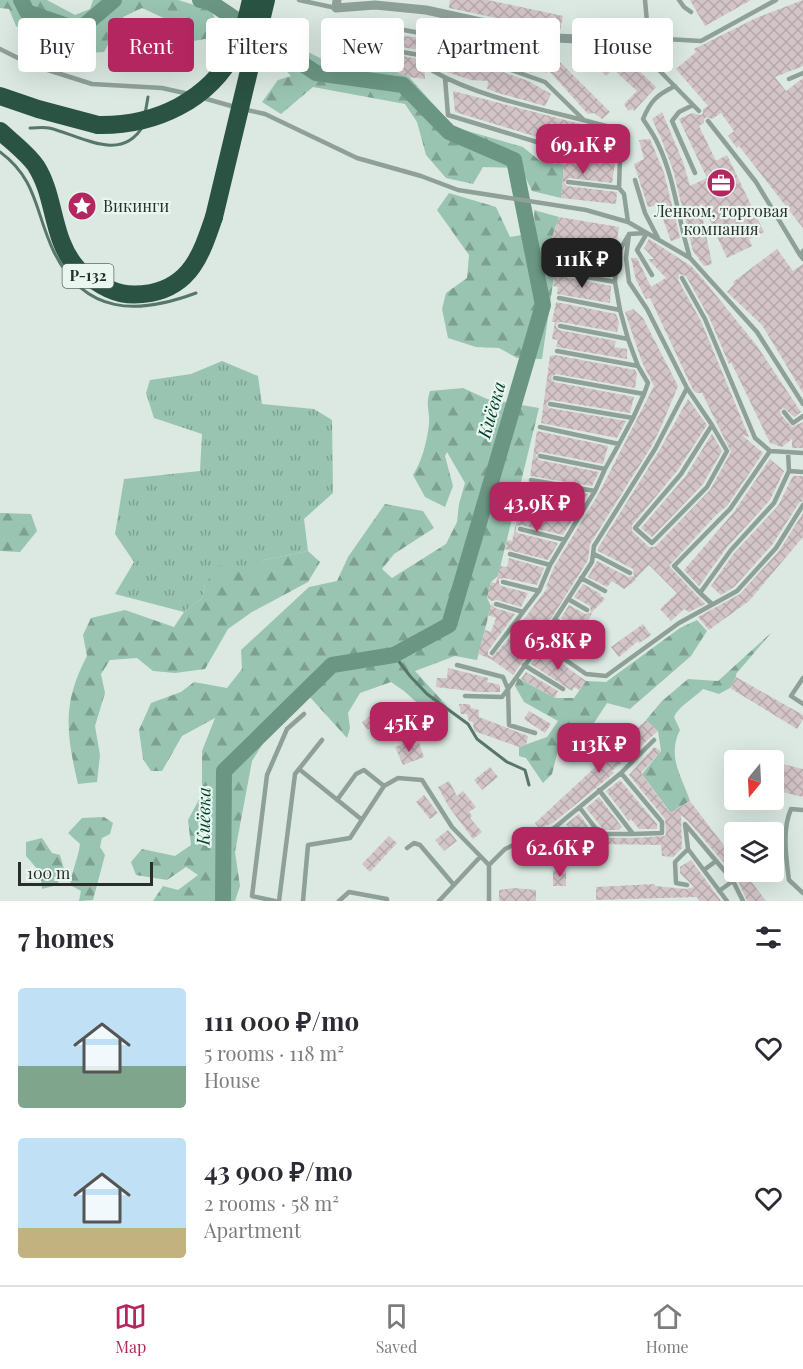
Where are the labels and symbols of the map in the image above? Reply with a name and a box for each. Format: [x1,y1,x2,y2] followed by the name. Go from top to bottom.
[528,124,638,175] pin: 69.1K ₽
[705,167,737,199] office icon: Ленком, торговая компания
[66,190,98,222] place icon: Викинги
[103,195,169,216] place label: Викинги
[653,200,789,239] place label: Ленком, торговая компания
[533,238,631,289] pin: 111K ₽
[62,264,113,288] road number: Р-132
[471,378,511,442] water label: Киёвка
[482,482,592,533] pin: 43.9K ₽
[503,620,613,671] pin: 65.8K ₽
[367,702,451,753] pin: 45K ₽
[550,723,648,774] pin: 113K ₽
[724,750,784,810] north arrow
[190,787,216,846] water label: Киёвка
[505,827,615,878] pin: 62.6K ₽
[18,859,153,886] scale bar

